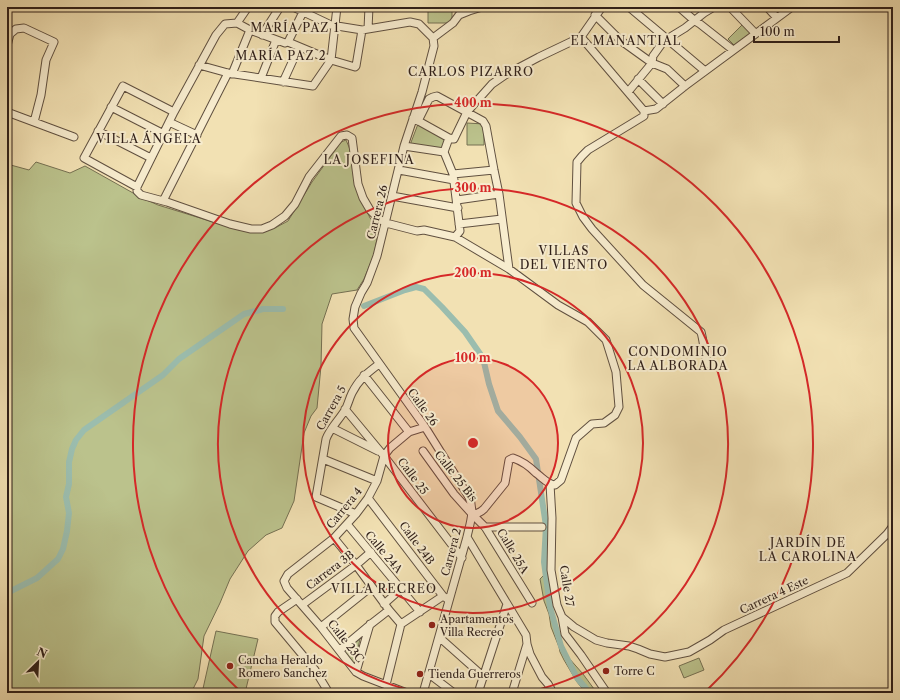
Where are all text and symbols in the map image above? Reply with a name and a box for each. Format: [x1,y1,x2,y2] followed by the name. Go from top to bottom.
[754,18,839,44] scale bar
[250,19,340,35] district label: MARÍA PAZ 1
[760,24,795,39] text: 100 m
[571,33,681,48] district label: EL MANANTIAL
[235,47,327,63] district label: MARÍA PAZ 2
[408,64,534,79] district label: CARLOS PIZARRO
[454,95,492,110] text: 400 m
[95,130,202,146] district label: VILLA ÁNGELA
[323,152,415,167] district label: LA JOSEFINA
[454,180,492,195] text: 300 m
[363,183,391,241] street label: Carrera 26
[520,243,608,272] district label: VILLAS DEL VIENTO
[454,265,492,280] text: 200 m
[628,344,729,373] district label: CONDOMINIO LA ALBORADA
[455,350,491,365] text: 100 m
[313,383,349,433] street label: Carrera 5
[405,386,442,429] street label: Calle 26
[466,436,480,450] centre of rings
[432,448,480,504] street label: Calle 25 Bis
[395,455,431,497] street label: Calle 25
[323,485,365,531] street label: Carrera 4
[396,519,438,568] street label: Calle 24B
[438,526,464,578] street label: Carrera 2
[494,526,532,577] street label: Calle 25A
[362,528,406,577] street label: Calle 24A
[759,534,857,564] district label: JARDÍN DE LA CAROLINA
[303,547,357,593] street label: Carrera 3B
[557,564,577,608] street label: Calle 27
[737,573,811,617] street label: Carrera 4 Este
[330,581,437,596] district label: VILLA RECREO
[439,612,514,639] place label: Apartamentos Villa Recreo
[325,617,367,665] street label: Calle 23C
[427,620,437,630] marker: Apartamentos Villa Recreo
[18,642,58,682] north arrow
[35,645,50,661] text: N
[238,653,327,680] place label: Cancha Heraldo Romero Sanchez
[225,661,235,671] marker: Cancha Heraldo Romero Sanchez
[614,664,655,678] place label: Torre C
[601,666,611,676] marker: Torre C
[428,667,521,681] place label: Tienda Guerreros
[415,669,425,679] marker: Tienda Guerreros

